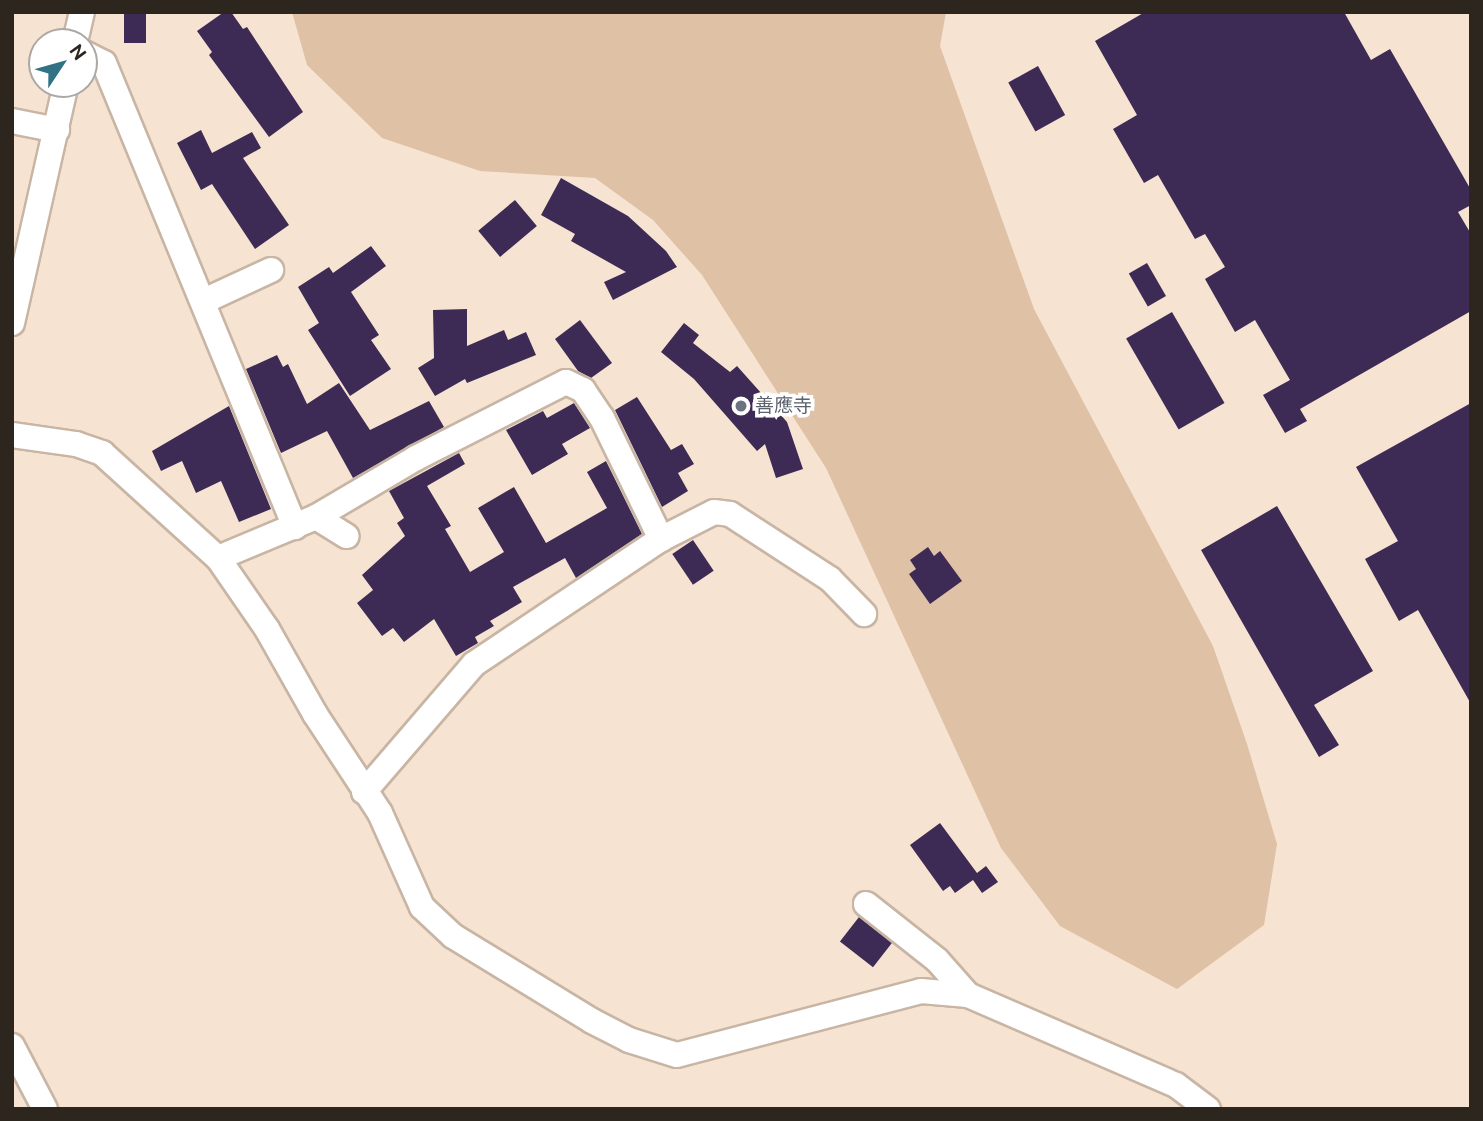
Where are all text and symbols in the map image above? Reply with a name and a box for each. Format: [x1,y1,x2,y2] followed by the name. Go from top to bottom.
[28,28,98,98] north arrow
[65,40,91,64] text: N
[755,395,812,417] place label: 善應寺
[733,398,749,414] marker: 善應寺

